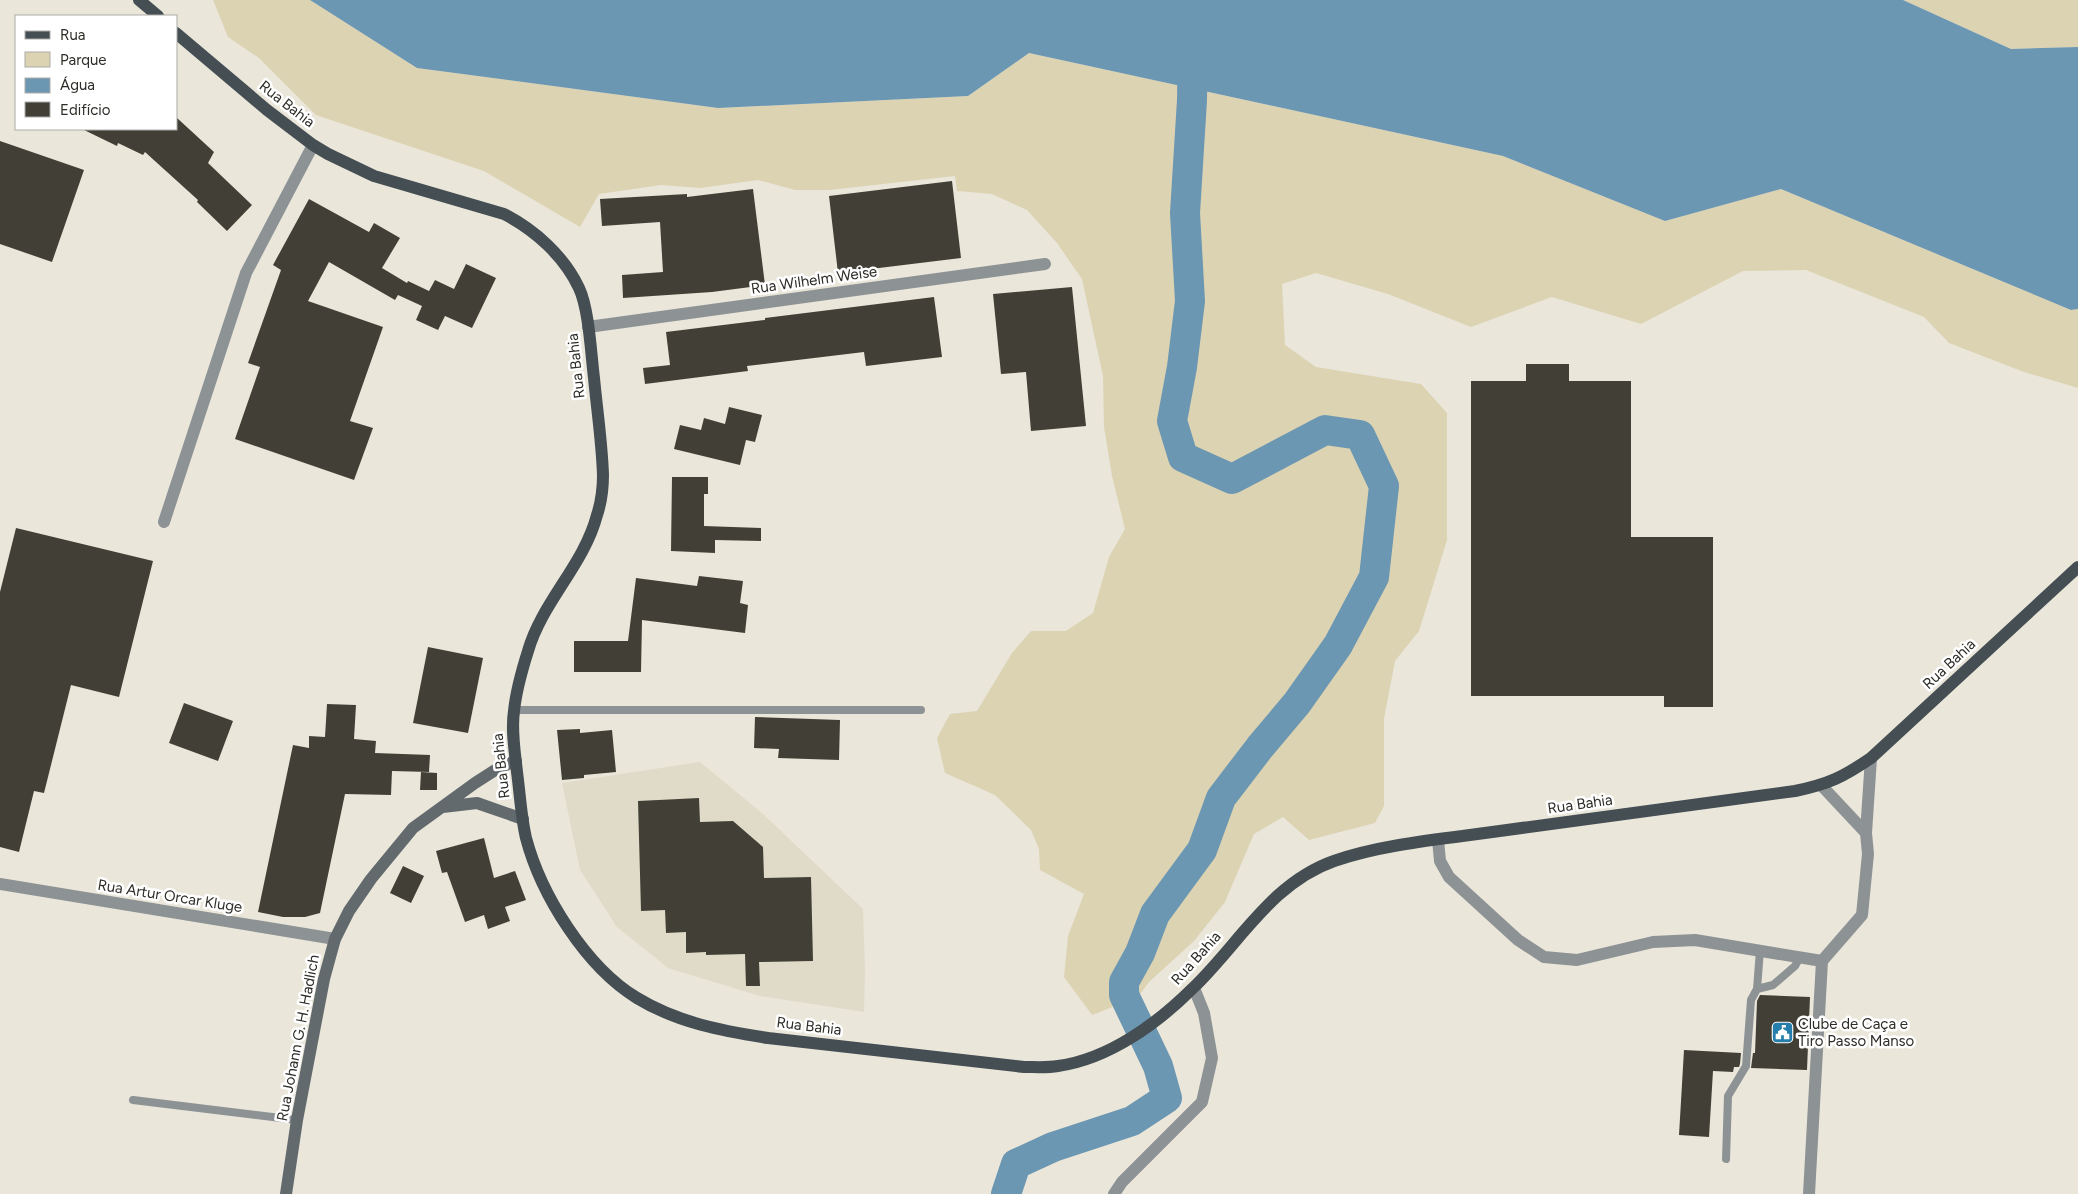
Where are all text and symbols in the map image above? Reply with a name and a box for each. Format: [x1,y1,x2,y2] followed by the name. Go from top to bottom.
[15,15,178,130] legend
[60,26,85,44] text: Rua
[60,51,107,69] text: Parque
[60,76,95,94] text: Água
[256,77,318,131] street label: Rua Bahia
[60,101,111,119] text: Edifício
[750,262,878,298] street label: Rua Wilhelm Weise
[564,333,588,399] street label: Rua Bahia
[1919,635,1979,693] street label: Rua Bahia
[489,733,513,799] street label: Rua Bahia
[1546,791,1614,817] street label: Rua Bahia
[96,876,244,916] street label: Rua Artur Orcar Kluge
[1167,928,1225,988] street label: Rua Bahia
[273,953,323,1123] street label: Rua Johann G. H. Hadlich
[775,1013,843,1039] street label: Rua Bahia
[1798,1015,1915,1050] place label: Clube de Caça e Tiro Passo Manso
[1770,1021,1794,1045] public building icon: Clube de Caça e Tiro Passo Manso

